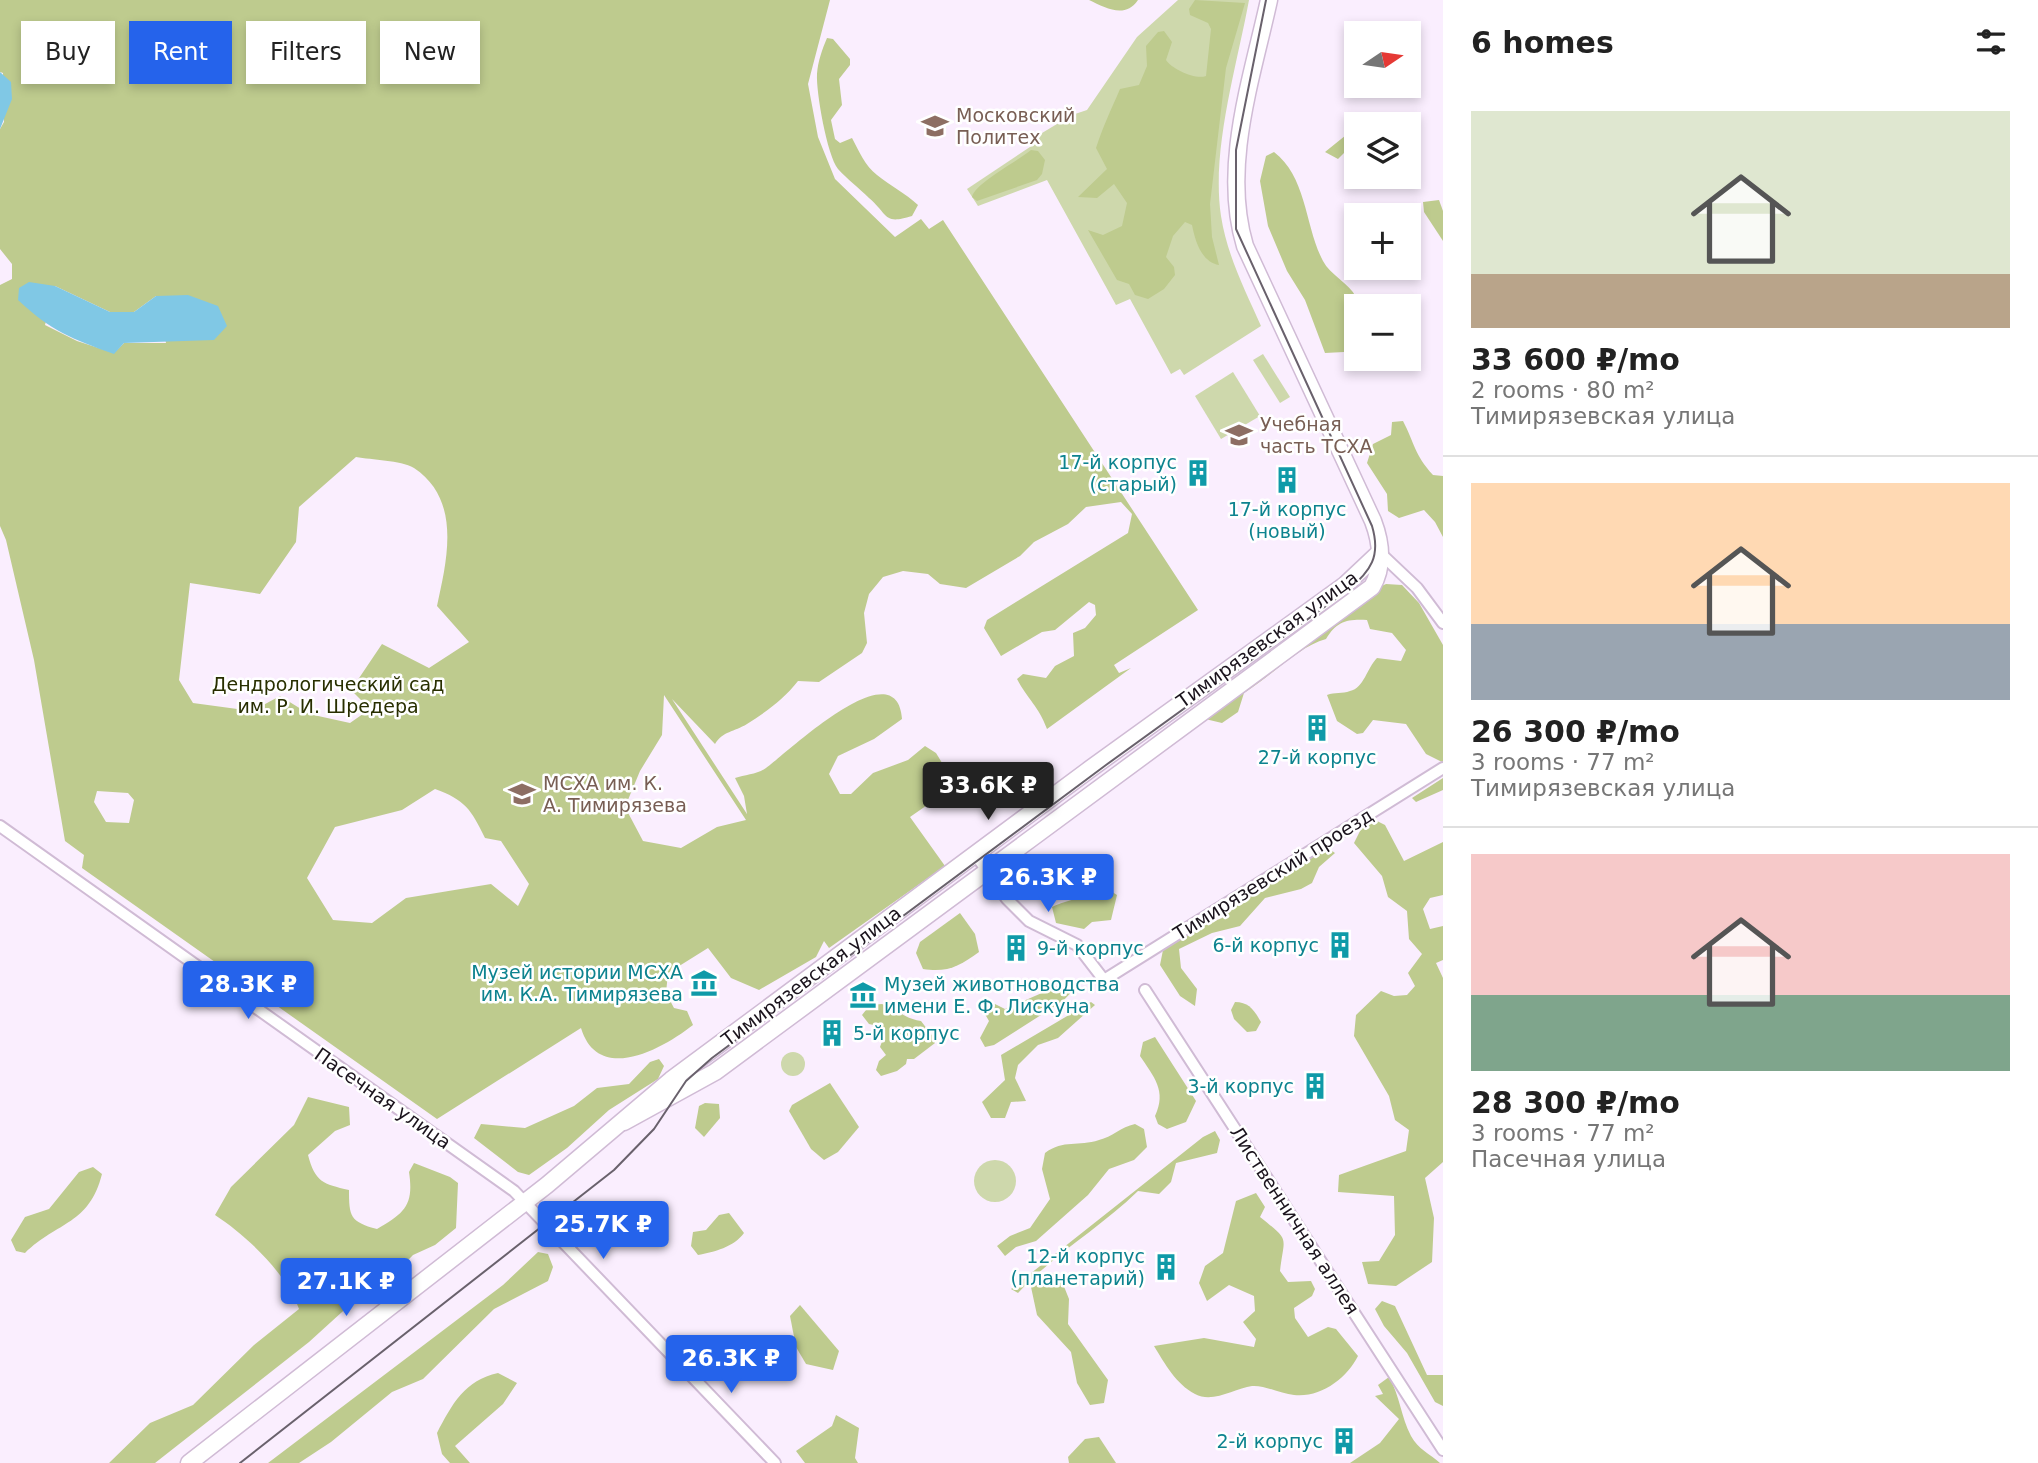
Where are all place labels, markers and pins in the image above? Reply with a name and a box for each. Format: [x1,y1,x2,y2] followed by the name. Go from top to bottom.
[956,104,1075,148] place label: Московский Политех
[920,111,950,141] school or university icon: Московский Политех
[1260,413,1373,457] place label: Учебная часть ТСХА
[1224,420,1254,450] school or university icon: Учебная часть ТСХА
[1058,451,1177,495] place label: 17-й корпус (старый)
[1183,458,1213,488] building icon: 17-й корпус (старый)
[1272,465,1302,495] building icon: 17-й корпус (новый)
[1228,498,1346,542] place label: 17-й корпус (новый)
[1302,713,1332,743] building icon: 27-й корпус
[1258,746,1376,768] place label: 27-й корпус
[923,762,1053,822] pin: 33.6K ₽
[543,772,687,816] place label: МСХА им. К. А. Тимирязева
[507,779,537,809] school or university icon: МСХА им. К. А. Тимирязева
[983,855,1113,914] pin: 26.3K ₽
[1325,930,1355,960] building icon: 6-й корпус
[1001,933,1031,963] building icon: 9-й корпус
[1212,934,1319,956] place label: 6-й корпус
[1037,937,1144,959] place label: 9-й корпус
[471,961,683,1005] place label: Музей истории МСХА им. К.А. Тимирязева
[183,962,313,1021] pin: 28.3K ₽
[689,968,719,998] museum icon: Музей истории МСХА им. К.А. Тимирязева
[884,973,1120,1017] place label: Музей животноводства имени Е. Ф. Лискуна
[848,980,878,1010] museum icon: Музей животноводства имени Е. Ф. Лискуна
[817,1018,847,1048] building icon: 5-й корпус
[853,1022,960,1044] place label: 5-й корпус
[1300,1071,1330,1101] building icon: 3-й корпус
[1187,1075,1294,1097] place label: 3-й корпус
[538,1202,668,1261] pin: 25.7K ₽
[1010,1245,1145,1289] place label: 12-й корпус (планетарий)
[1151,1252,1181,1282] building icon: 12-й корпус (планетарий)
[281,1258,411,1318] pin: 27.1K ₽
[666,1336,796,1395] pin: 26.3K ₽
[1329,1426,1359,1456] building icon: 2-й корпус
[1216,1430,1323,1452] place label: 2-й корпус

